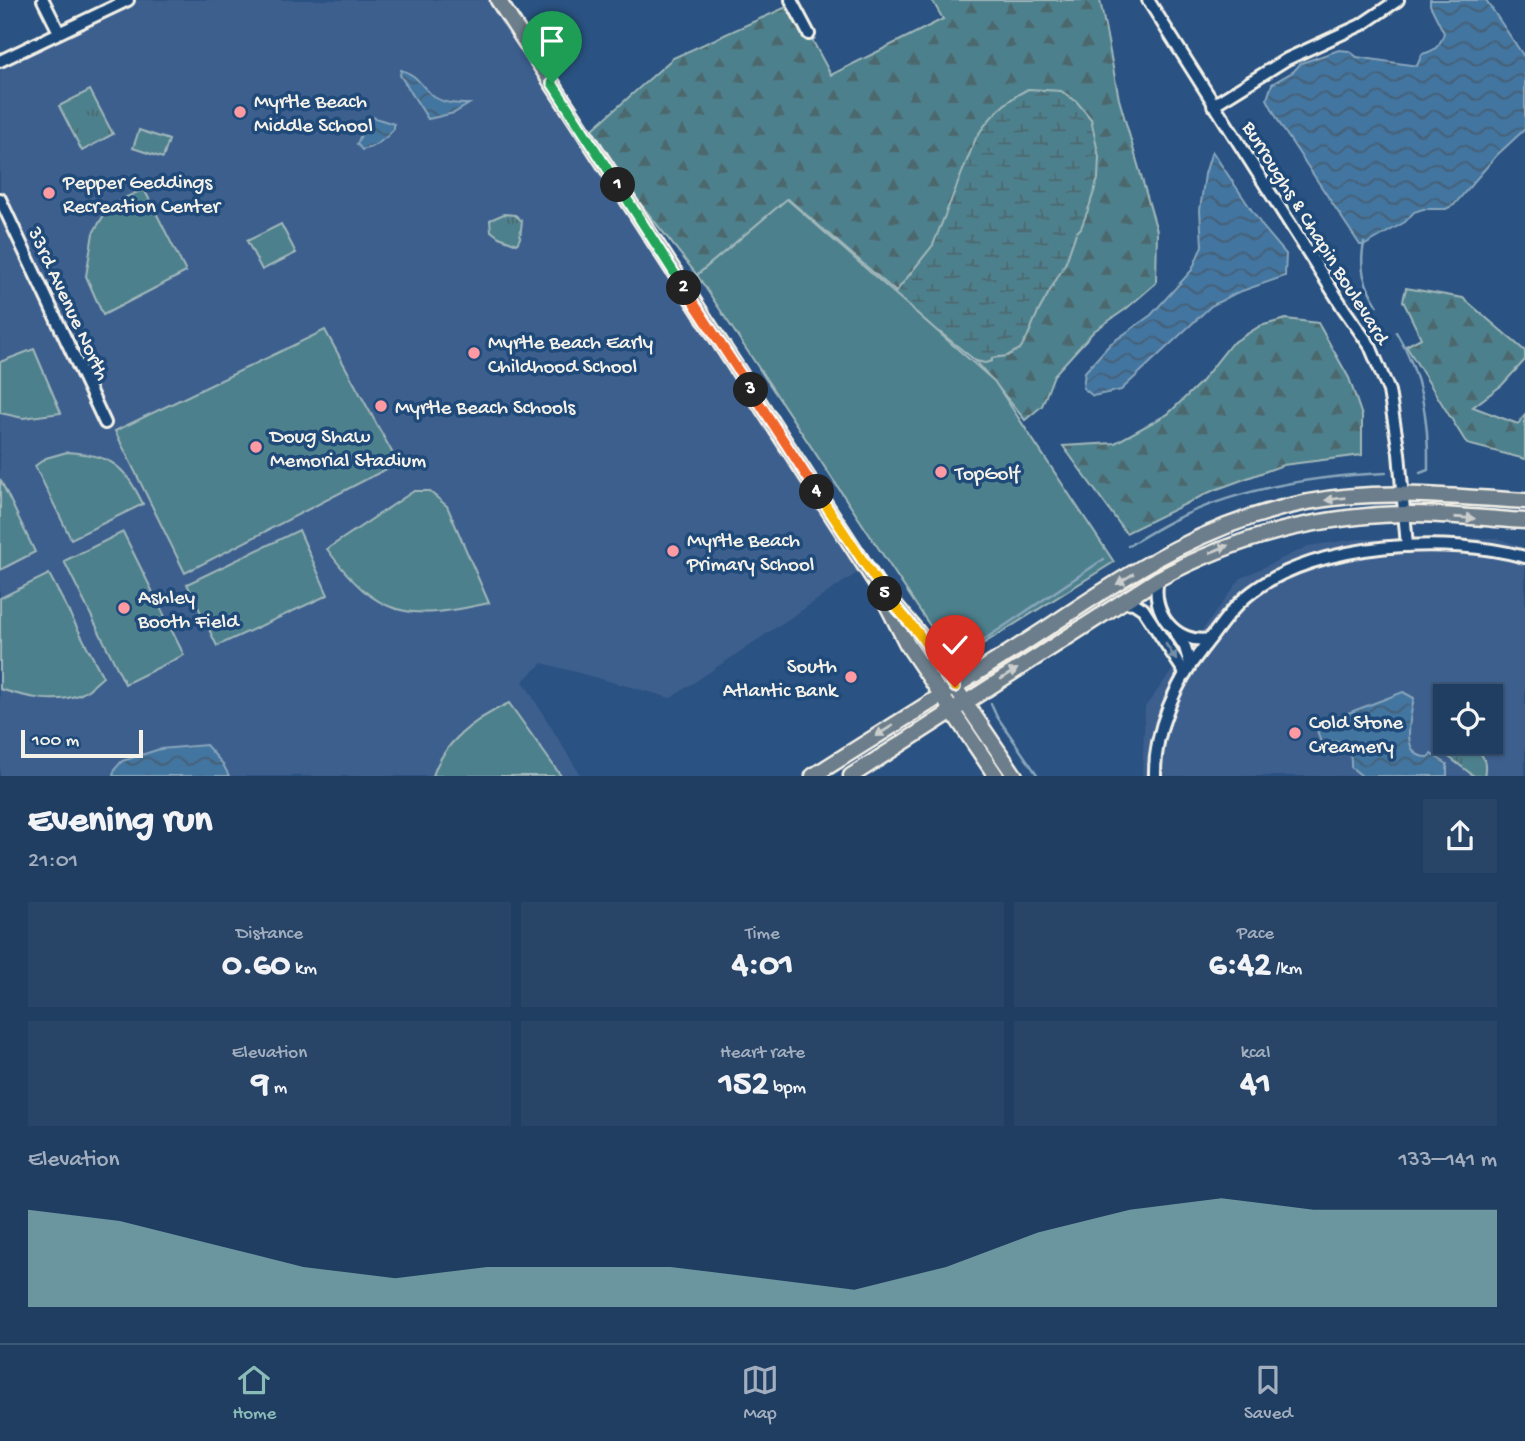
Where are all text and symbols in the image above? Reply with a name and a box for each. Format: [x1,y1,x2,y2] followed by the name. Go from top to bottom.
[522,11,582,83] pin
[533,22,571,60] icon: arrive
[254,91,373,140] place label: Myrtle Beach Middle School
[232,104,248,120] marker: Myrtle Beach Middle School
[1234,117,1394,352] street label: Burroughs & Chapin Boulevard
[600,168,636,202] pin: 1
[62,172,221,221] place label: Pepper Geddings Recreation Center
[614,173,621,196] text: 1
[41,185,57,201] marker: Pepper Geddings Recreation Center
[20,223,113,385] street label: 33rd Avenue North
[666,270,702,306] pin: 2
[679,276,688,299] text: 2
[488,332,653,381] place label: Myrtle Beach Early Childhood School
[466,345,482,361] marker: Myrtle Beach Early Childhood School
[734,372,768,408] pin: 3
[746,378,755,401] text: 3
[395,397,577,422] place label: Myrtle Beach Schools
[373,398,389,414] marker: Myrtle Beach Schools
[268,426,426,475] place label: Doug Shaw Memorial Stadium
[248,439,264,455] marker: Doug Shaw Memorial Stadium
[954,463,1021,488] place label: TopGolf
[933,464,949,480] marker: TopGolf
[800,475,834,510] pin: 4
[812,480,821,503] text: 4
[1324,493,1346,504] one-way arrow
[1454,512,1476,523] one-way arrow
[686,530,814,579] place label: Myrtle Beach Primary School
[665,543,681,559] marker: Myrtle Beach Primary School
[1209,544,1230,555] one-way arrow
[1115,573,1134,586] one-way arrow
[868,576,903,612] pin: 5
[880,582,890,605] text: 5
[137,587,240,636] place label: Ashley Booth Field
[116,600,132,616] marker: Ashley Booth Field
[925,615,985,687] pin
[936,626,974,664] icon: check
[1164,643,1178,661] one-way arrow
[723,656,840,705] place label: South Atlantic Bank
[1000,667,1019,680] one-way arrow
[843,669,859,685] marker: South Atlantic Bank
[1433,684,1503,754] map controls
[1433,684,1503,754] button: locate
[1309,712,1404,761] place label: Cold Stone Creamery
[875,725,894,738] one-way arrow
[1287,725,1303,741] marker: Cold Stone Creamery
[21,727,144,759] scale bar
[32,730,79,753] text: 100 m
[1423,799,1497,873] button: share
[28,800,212,844] text: Evening run
[28,848,78,875] text: 21:01
[236,923,303,946] text: Distance
[745,923,780,946] text: Time
[1237,923,1274,946] text: Pace
[222,946,291,987] text: 0.60
[732,946,793,987] text: 4:01
[1209,946,1271,987] text: 6:42
[291,958,317,981] text: km
[1271,958,1302,981] text: /km
[232,1042,307,1065] text: Elevation
[720,1042,805,1065] text: Heart rate
[1241,1042,1270,1065] text: kcal
[252,1065,269,1106] text: 9
[719,1065,769,1106] text: 152
[1240,1065,1271,1106] text: 41
[269,1077,287,1100] text: m
[769,1077,806,1100] text: bpm
[28,1147,119,1174] text: Elevation
[1399,1147,1497,1174] text: 133–141 m
[232,1361,276,1426] tab: Home
[741,1361,779,1426] tab: Map
[1244,1361,1293,1426] tab: Saved

